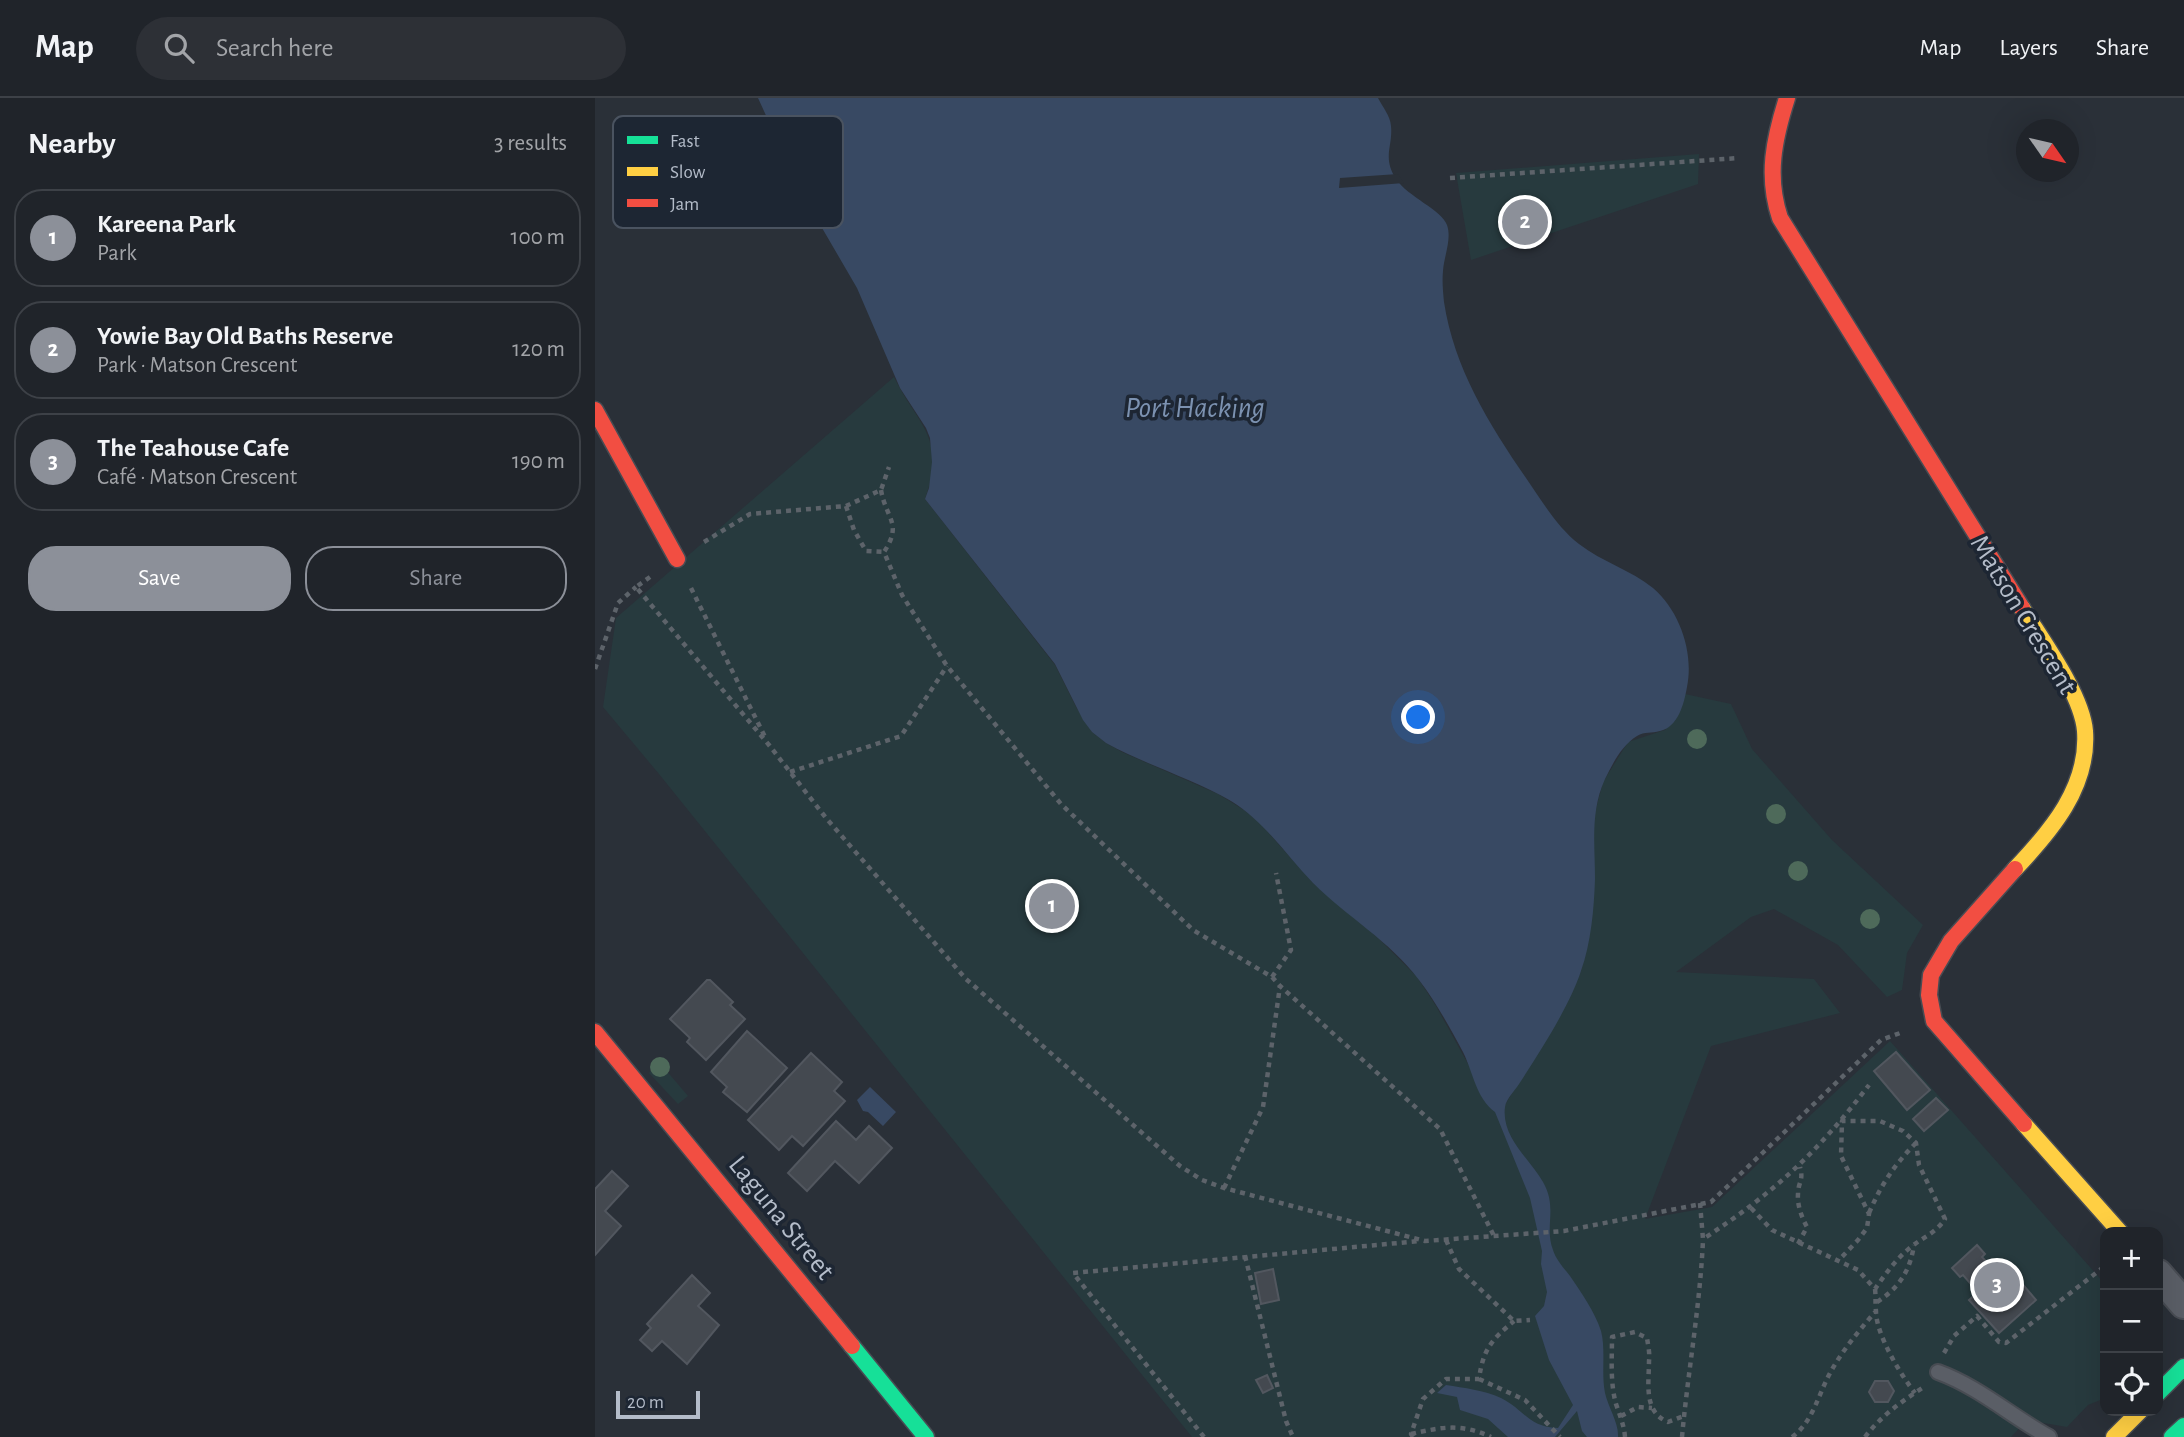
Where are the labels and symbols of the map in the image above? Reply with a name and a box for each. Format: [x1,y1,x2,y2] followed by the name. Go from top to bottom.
[613,116,843,228] legend
[2016,119,2079,182] north arrow
[670,132,700,151] text: Fast
[670,163,706,182] text: Slow
[670,195,699,214] text: Jam
[1502,196,1548,248] pin: 2
[1125,393,1265,423] water label: Port Hacking
[1965,531,2081,699] street label: Matson Crescent
[1401,700,1435,734] your location
[1029,880,1075,932] pin: 1
[723,1151,839,1285] street label: Laguna Street
[1974,1259,2020,1311] pin: 3
[616,1388,700,1420] scale bar

